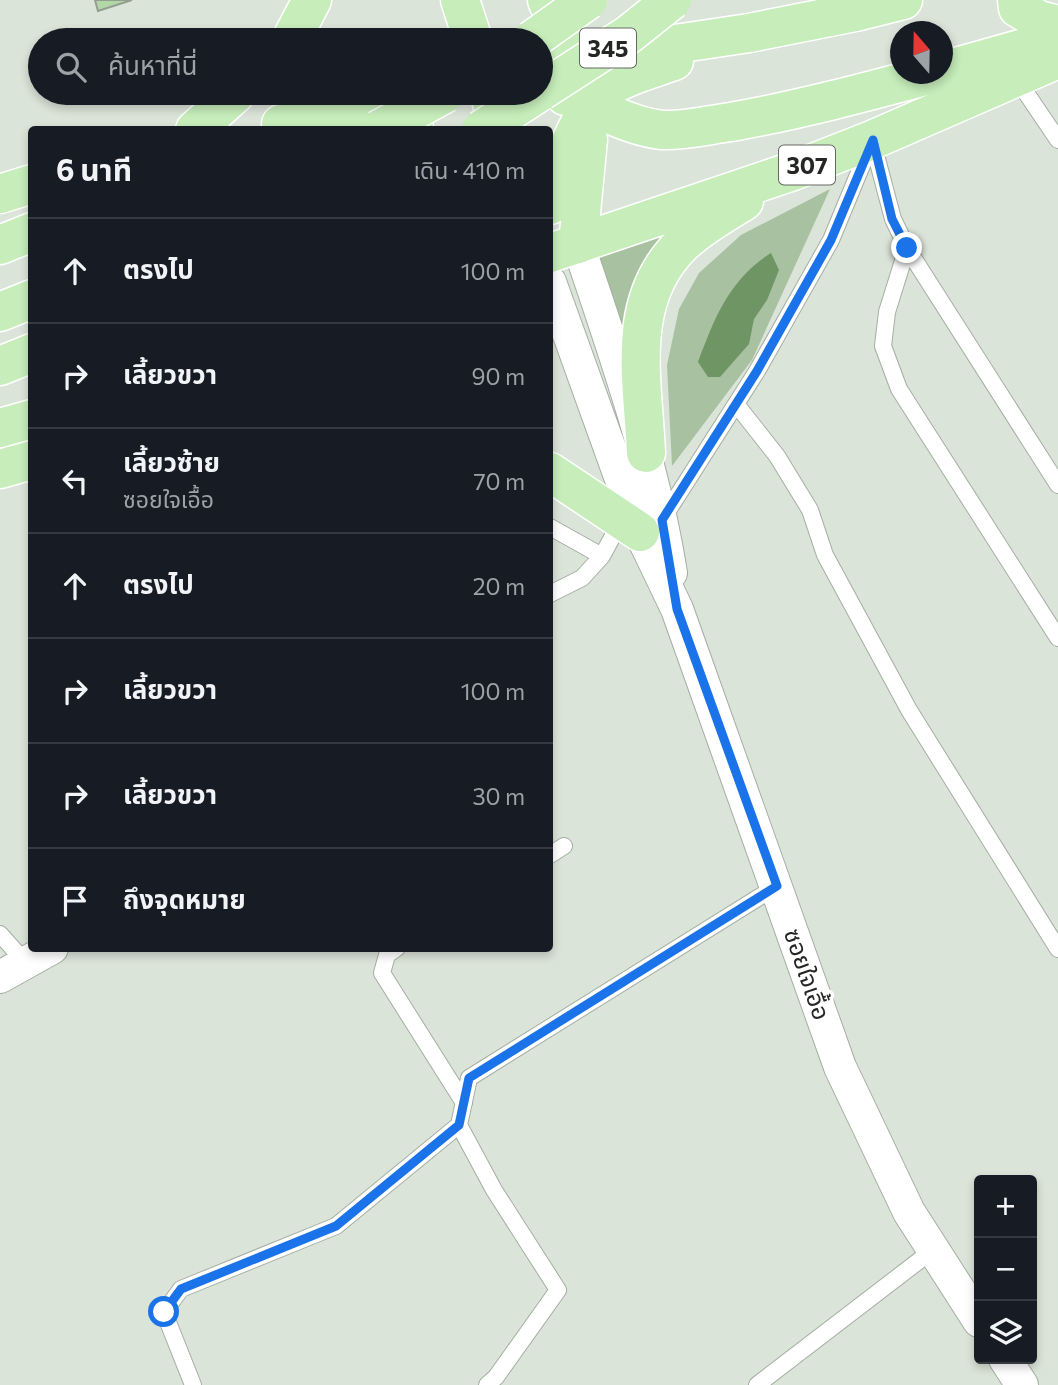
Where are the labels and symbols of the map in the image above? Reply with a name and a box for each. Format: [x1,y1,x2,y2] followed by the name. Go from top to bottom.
[890,21,953,84] north arrow
[580,28,636,68] road number: 345
[779,146,835,184] road number: 307
[891,232,922,263] route end
[779,924,838,1024] street label: ซอยใจเอื้อ
[148,1296,179,1327] route start

